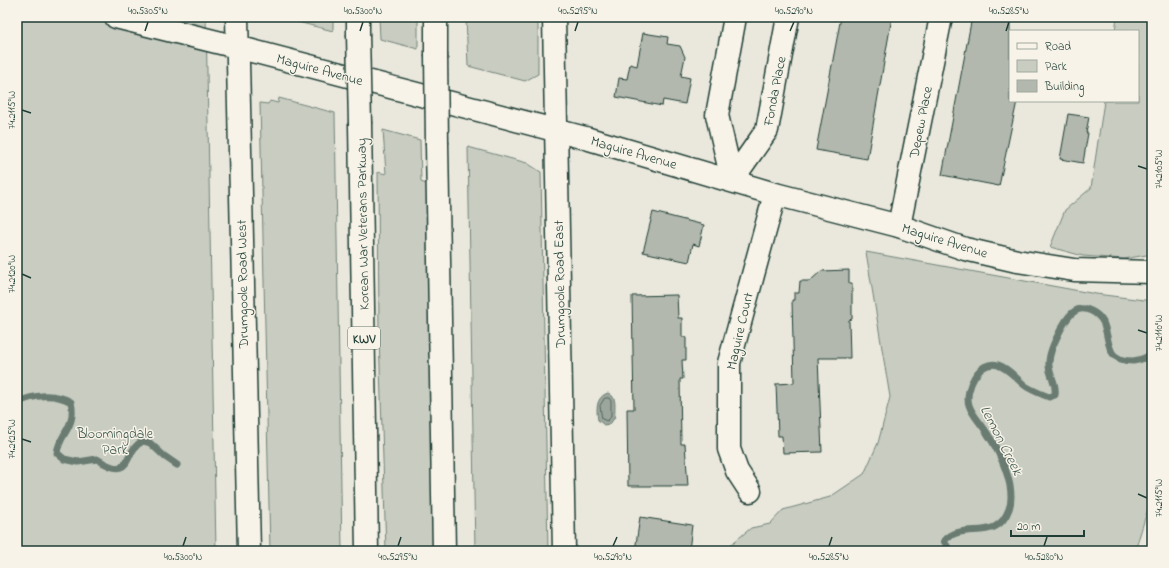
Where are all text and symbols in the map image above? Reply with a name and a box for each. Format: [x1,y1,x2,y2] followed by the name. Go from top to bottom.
[128,4,168,19] text: 40.5305°N
[344,4,382,19] text: 40.5300°N
[558,4,598,19] text: 40.5295°N
[775,4,813,19] text: 40.5290°N
[989,4,1029,19] text: 40.5285°N
[1009,30,1139,102] legend
[1045,38,1071,56] text: Road
[274,49,366,93] street label: Maguire Avenue
[758,54,793,129] street label: Fonda Place
[1045,58,1067,76] text: Park
[1044,78,1084,97] text: Building
[904,84,939,161] street label: Depew Place
[5,91,20,129] text: 74.2115°W
[588,131,680,177] street label: Maguire Avenue
[351,138,376,310] street label: Korean War Veterans Parkway
[1152,149,1167,188] text: 74.2105°W
[899,218,991,266] street label: Maguire Avenue
[232,219,256,350] street label: Drumgoole Road West
[549,220,573,349] street label: Drumgoole Road East
[5,255,20,293] text: 74.2120°W
[721,290,761,372] street label: Maguire Court
[1152,315,1167,351] text: 74.2110°W
[348,327,380,349] road number: KWV
[974,402,1029,480] water label: Lemon Creek
[5,419,20,459] text: 74.2125°W
[76,424,154,461] park label: Bloomingdale Park
[1152,479,1167,517] text: 74.2115°W
[1011,512,1084,538] scale bar
[1017,518,1040,536] text: 20 m
[164,550,202,565] text: 40.5300°N
[378,550,418,565] text: 40.5295°N
[594,550,632,565] text: 40.5290°N
[809,550,849,565] text: 40.5285°N
[1025,550,1064,565] text: 40.5280°N

